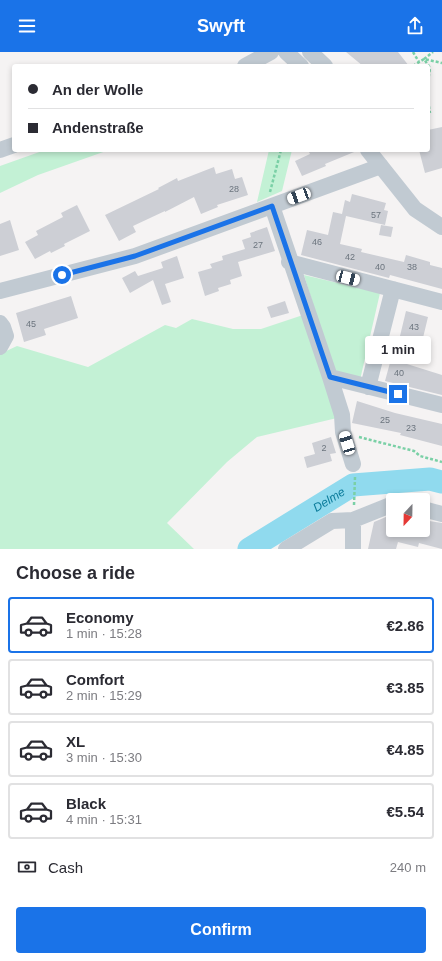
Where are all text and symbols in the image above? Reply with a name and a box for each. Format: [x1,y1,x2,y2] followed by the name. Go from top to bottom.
[16,15,38,37] icon: menu
[404,15,426,37] icon: share
[197,16,245,36] text: Swyft
[52,81,143,98] text: An der Wolle
[52,119,144,136] text: Andenstraße
[229,184,239,194] house number: 28
[286,186,312,206] car
[371,210,381,220] house number: 57
[312,237,322,247] house number: 46
[253,240,263,250] house number: 27
[345,252,355,262] house number: 42
[375,262,385,272] house number: 40
[407,262,417,272] house number: 38
[53,266,71,284] route start
[335,269,361,287] car
[26,319,36,329] house number: 45
[409,322,419,332] house number: 43
[365,336,431,364] callout: 1 min
[381,342,415,357] text: 1 min
[394,368,404,378] house number: 40
[389,385,407,403] route end
[380,415,390,425] house number: 25
[406,423,416,433] house number: 23
[338,430,356,456] car
[321,443,327,453] house number: 2
[311,485,348,515] water label: Delme
[386,493,430,537] north arrow
[386,493,430,537] map controls
[16,563,135,583] text: Choose a ride
[18,607,54,643] icon: car
[66,609,134,626] text: Economy
[386,617,424,634] text: €2.86
[66,626,142,641] text: 1 min · 15:28
[18,669,54,705] icon: car
[66,671,124,688] text: Comfort
[386,679,424,696] text: €3.85
[66,688,142,703] text: 2 min · 15:29
[18,731,54,767] icon: car
[66,733,85,750] text: XL
[386,741,424,758] text: €4.85
[66,750,142,765] text: 3 min · 15:30
[18,793,54,829] icon: car
[66,795,106,812] text: Black
[386,803,424,820] text: €5.54
[66,812,142,827] text: 4 min · 15:31
[16,856,38,878] icon: cash
[48,859,83,876] text: Cash
[390,860,426,875] text: 240 m
[16,907,426,953] button: Confirm

